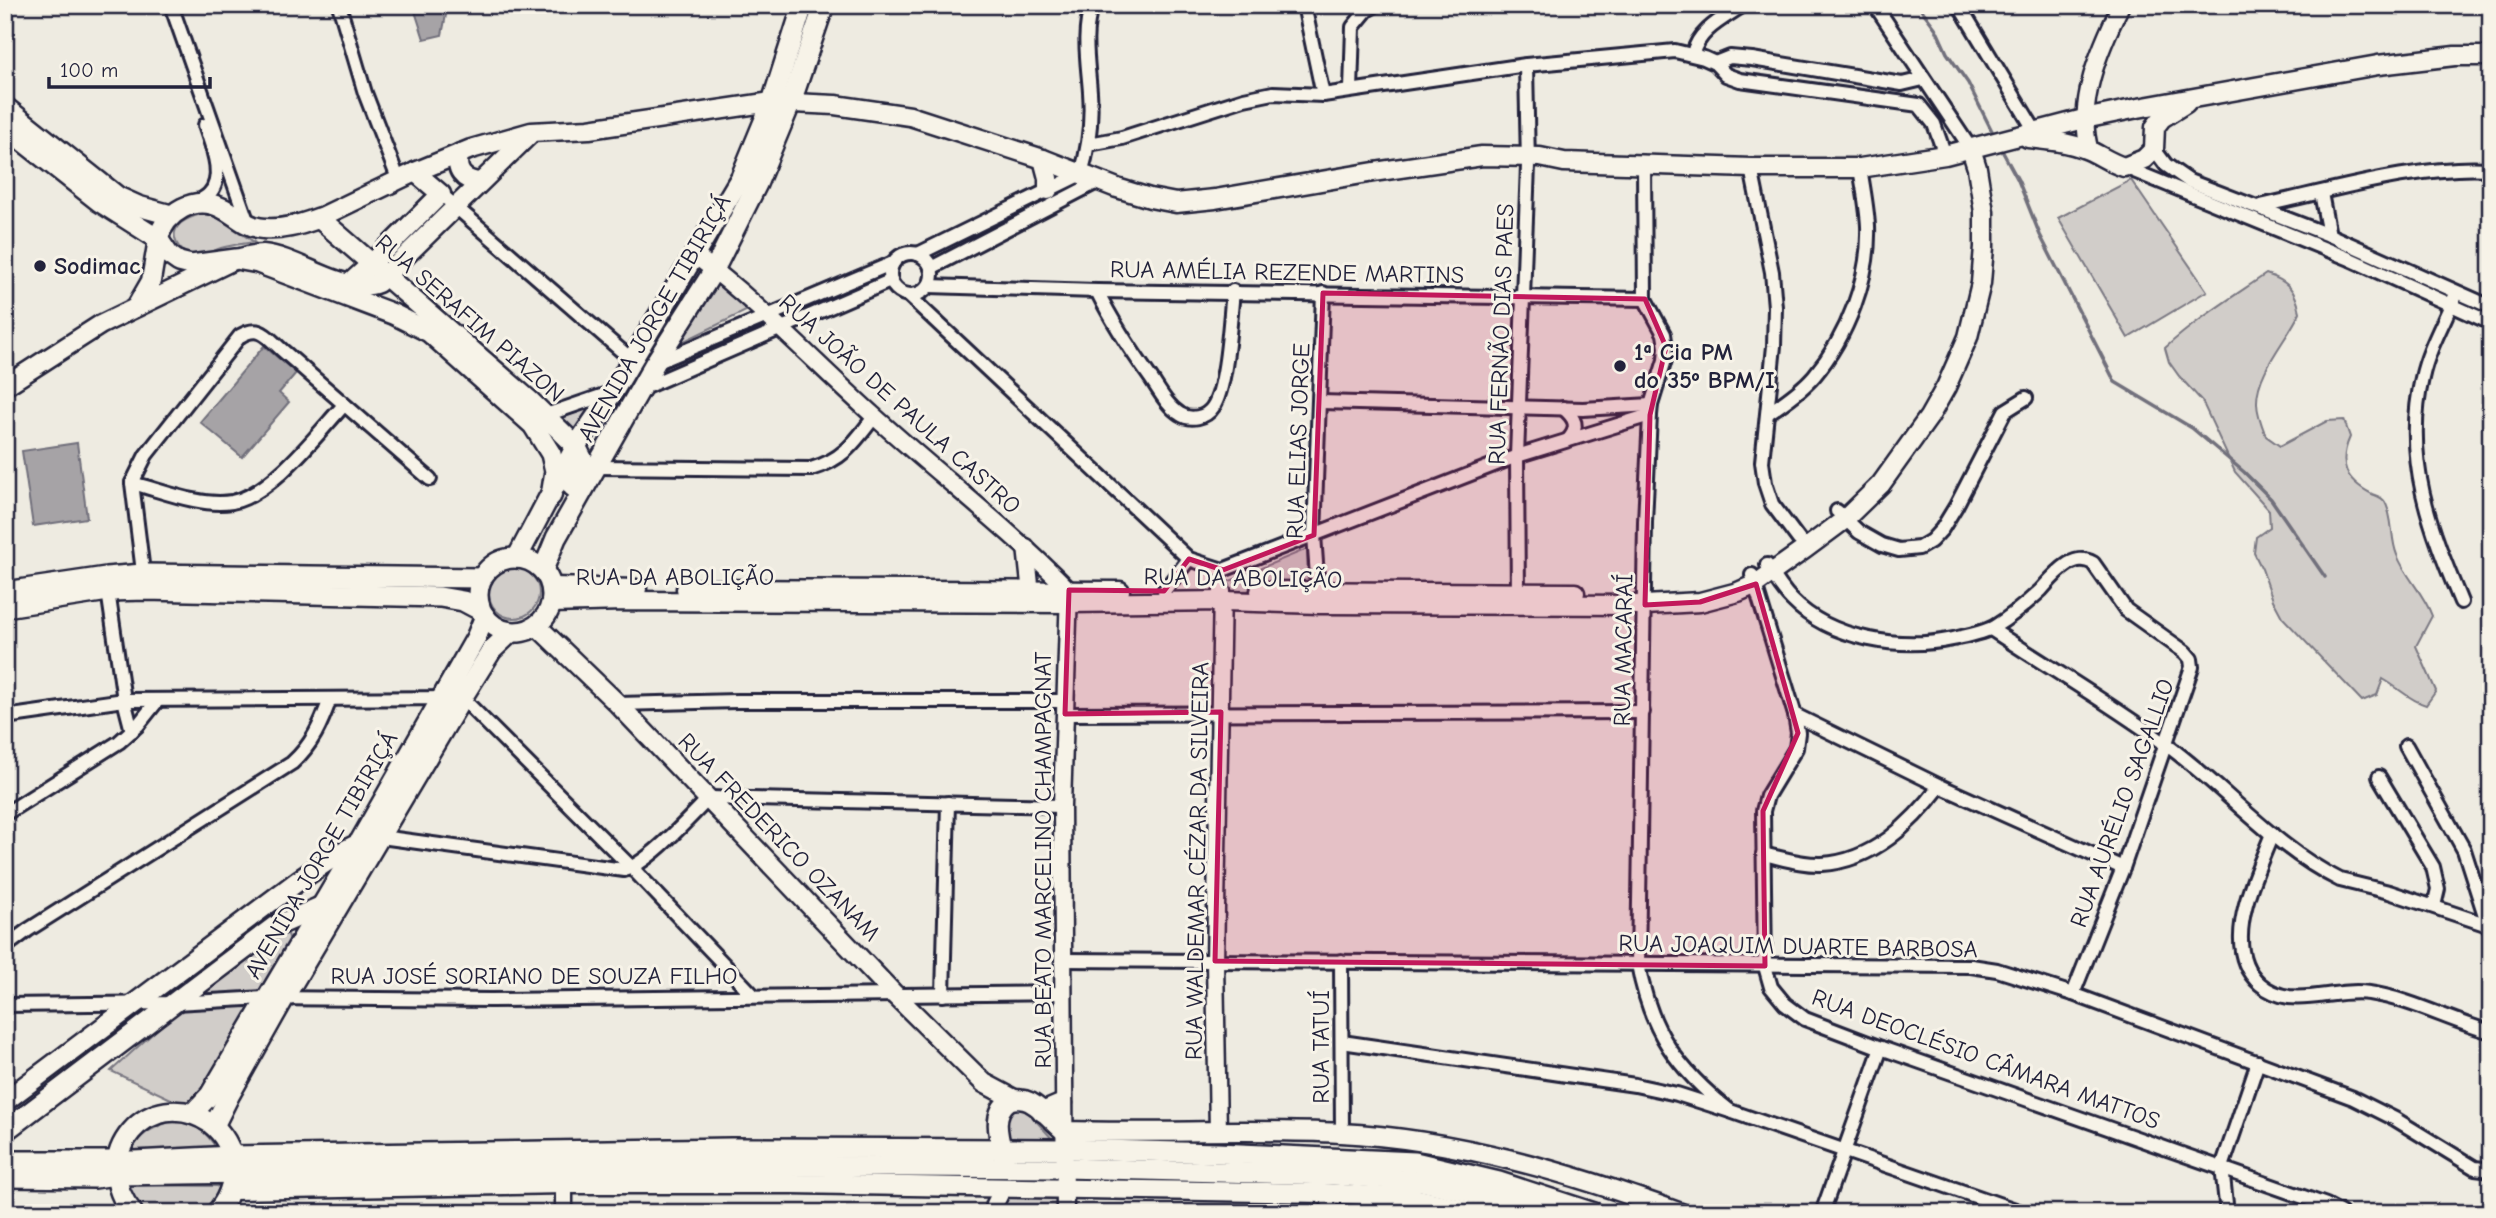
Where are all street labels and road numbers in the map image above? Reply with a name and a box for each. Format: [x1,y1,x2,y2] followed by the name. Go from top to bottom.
[572,189,736,447] street label: AVENIDA JORGE TIBIRIÇÁ
[1482,203,1520,465] street label: RUA FERNÃO DIAS PAES
[370,228,570,408] street label: RUA SERAFIM PIAZON
[1110,255,1464,289] street label: RUA AMÉLIA REZENDE MARTINS
[774,288,1026,520] street label: RUA JOÃO DE PAULA CASTRO
[1281,343,1315,539] street label: RUA ELIAS JORGE
[1144,562,1342,594] street label: RUA DA ABOLIÇÃO
[576,563,774,591] street label: RUA DA ABOLIÇÃO
[1608,573,1638,727] street label: RUA MACARAÍ
[1029,651,1057,1068] street label: RUA BEATO MARCELINO CHAMPAGNAT
[1180,662,1214,1060] street label: RUA WALDEMAR CÉZAR DA SILVEIRA
[2064,675,2180,931] street label: RUA AURÉLIO SAGALLIO
[239,726,403,984] street label: AVENIDA JORGE TIBIRIÇÁ
[672,727,886,947] street label: RUA FREDERICO OZANAM
[1618,929,1978,963] street label: RUA JOAQUIM DUARTE BARBOSA
[330,962,738,990] street label: RUA JOSÉ SORIANO DE SOUZA FILHO
[1808,983,2164,1135] street label: RUA DEOCLÉSIO CÂMARA MATTOS
[1307,990,1335,1104] street label: RUA TATUÍ

